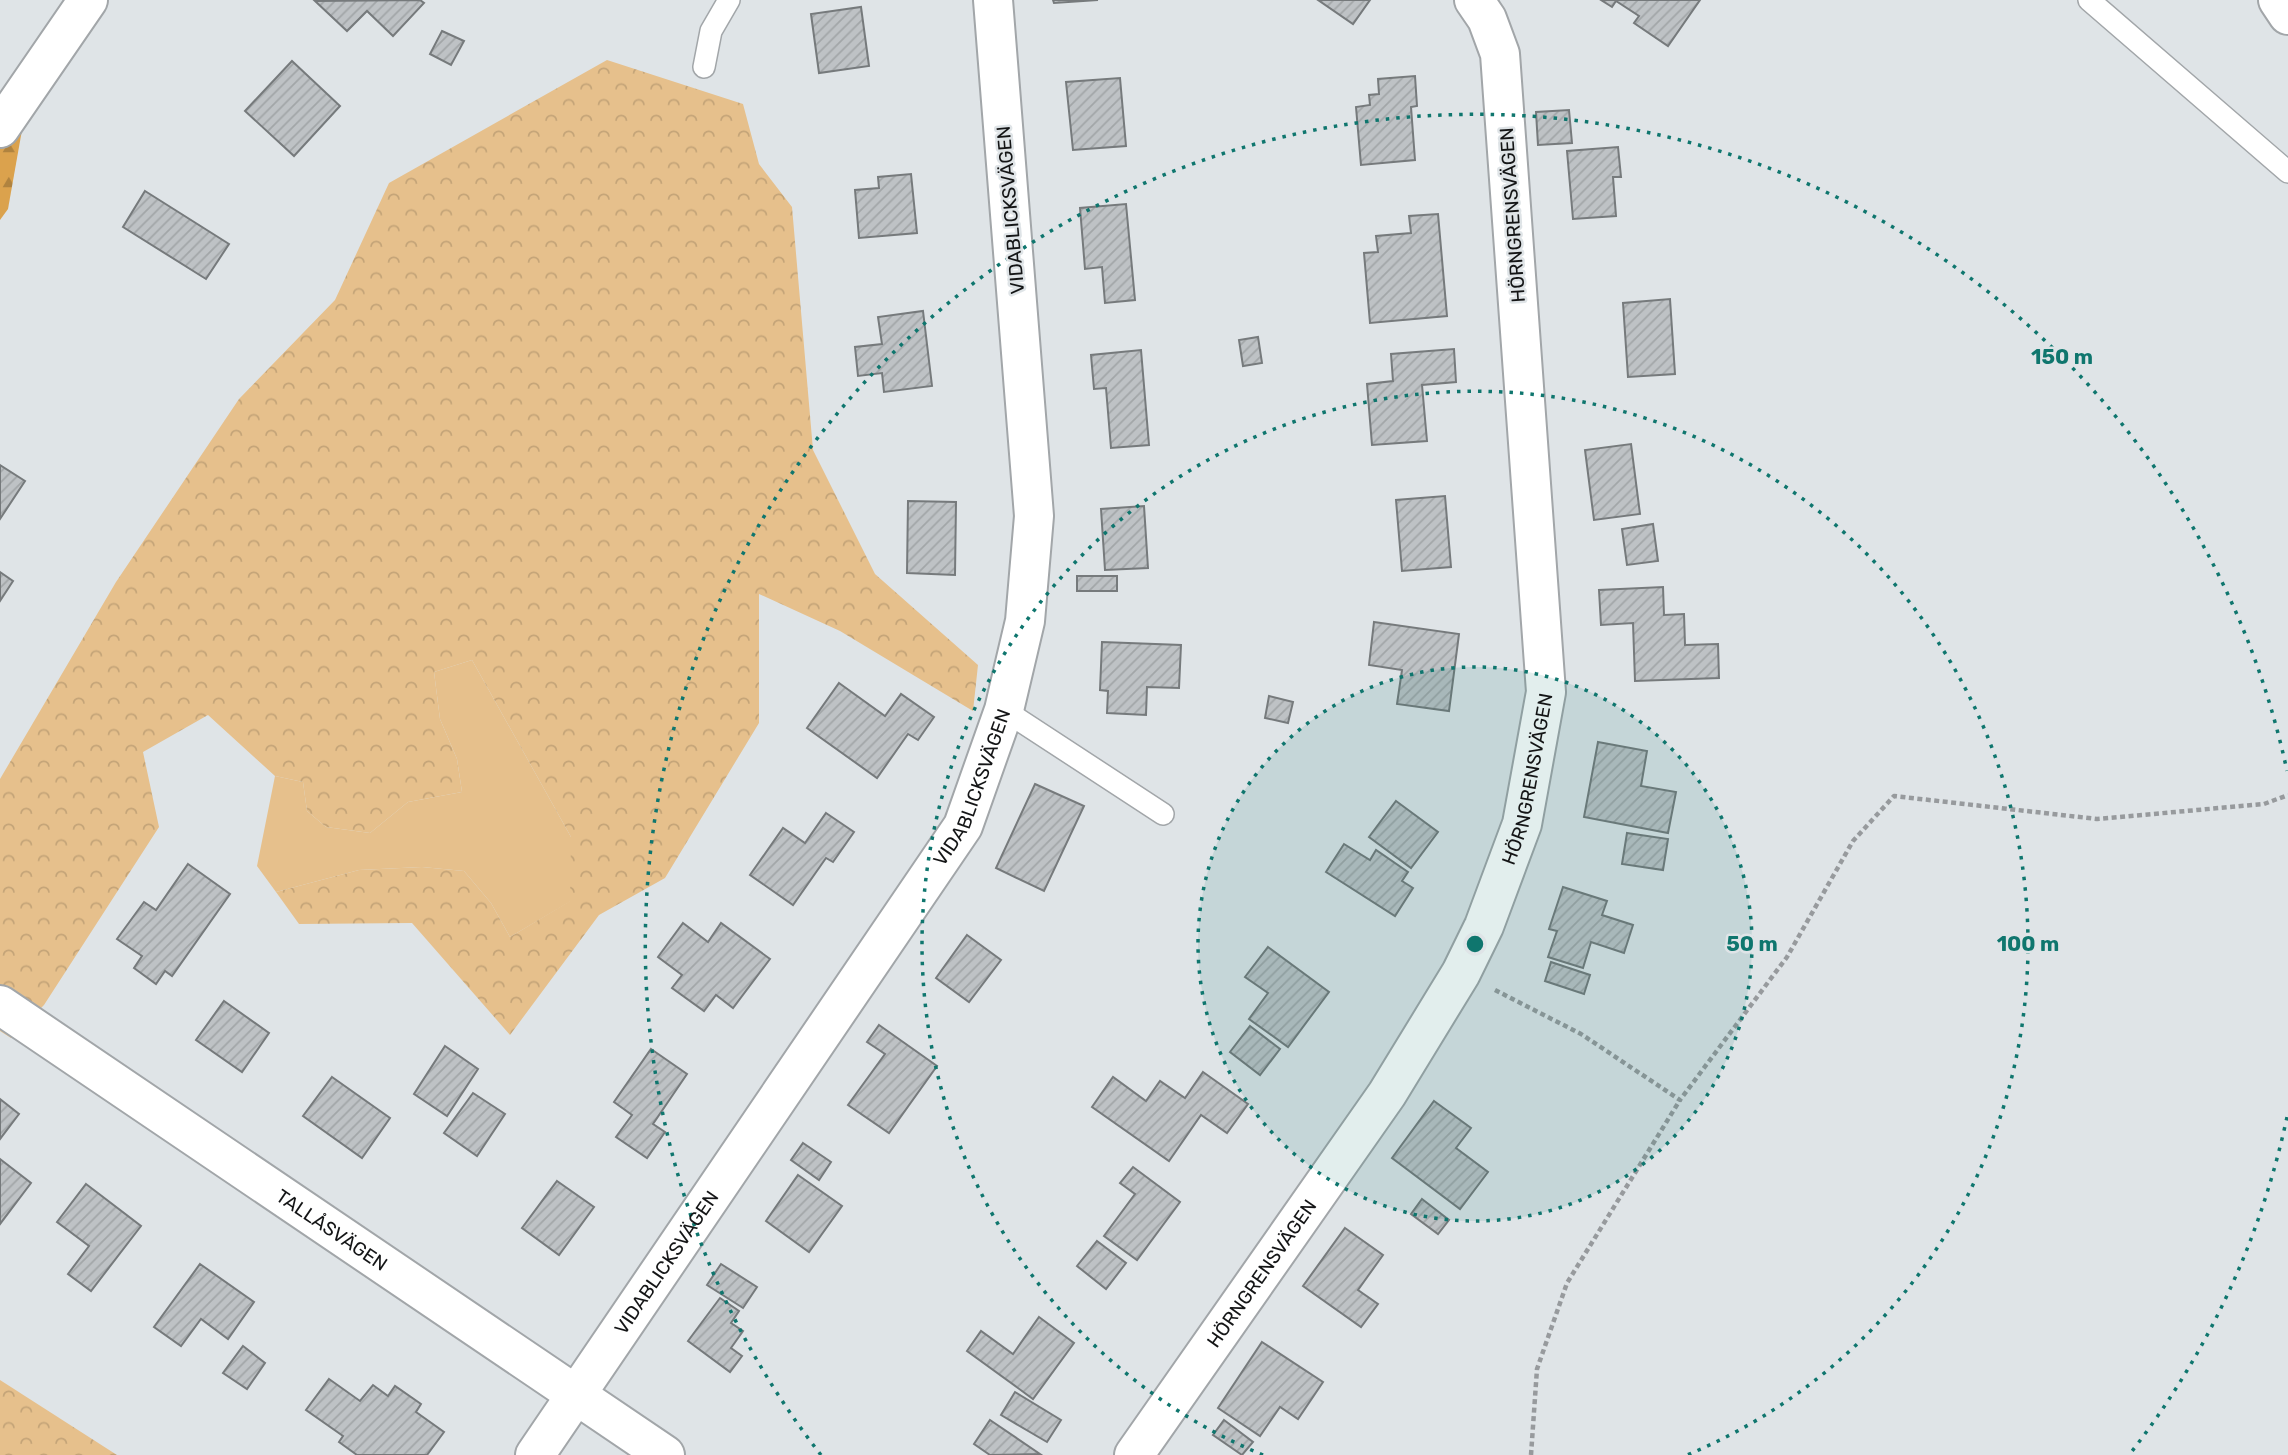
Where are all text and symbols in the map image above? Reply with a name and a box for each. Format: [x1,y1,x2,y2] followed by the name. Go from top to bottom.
[992,125,1029,295] street label: VIDABLICKSVÄGEN
[1495,127,1530,303] street label: HÖRNGRENSVÄGEN
[2031,344,2093,369] text: 150 m
[1497,691,1558,868] street label: HÖRNGRENSVÄGEN
[928,706,1015,870] street label: VIDABLICKSVÄGEN
[1726,931,1778,956] text: 50 m
[1997,931,2059,956] text: 100 m
[1463,932,1487,956] centre of rings
[272,1184,392,1276] street label: TALLÅSVÄGEN
[610,1186,723,1339] street label: VIDABLICKSVÄGEN
[1202,1195,1322,1352] street label: HÖRNGRENSVÄGEN

